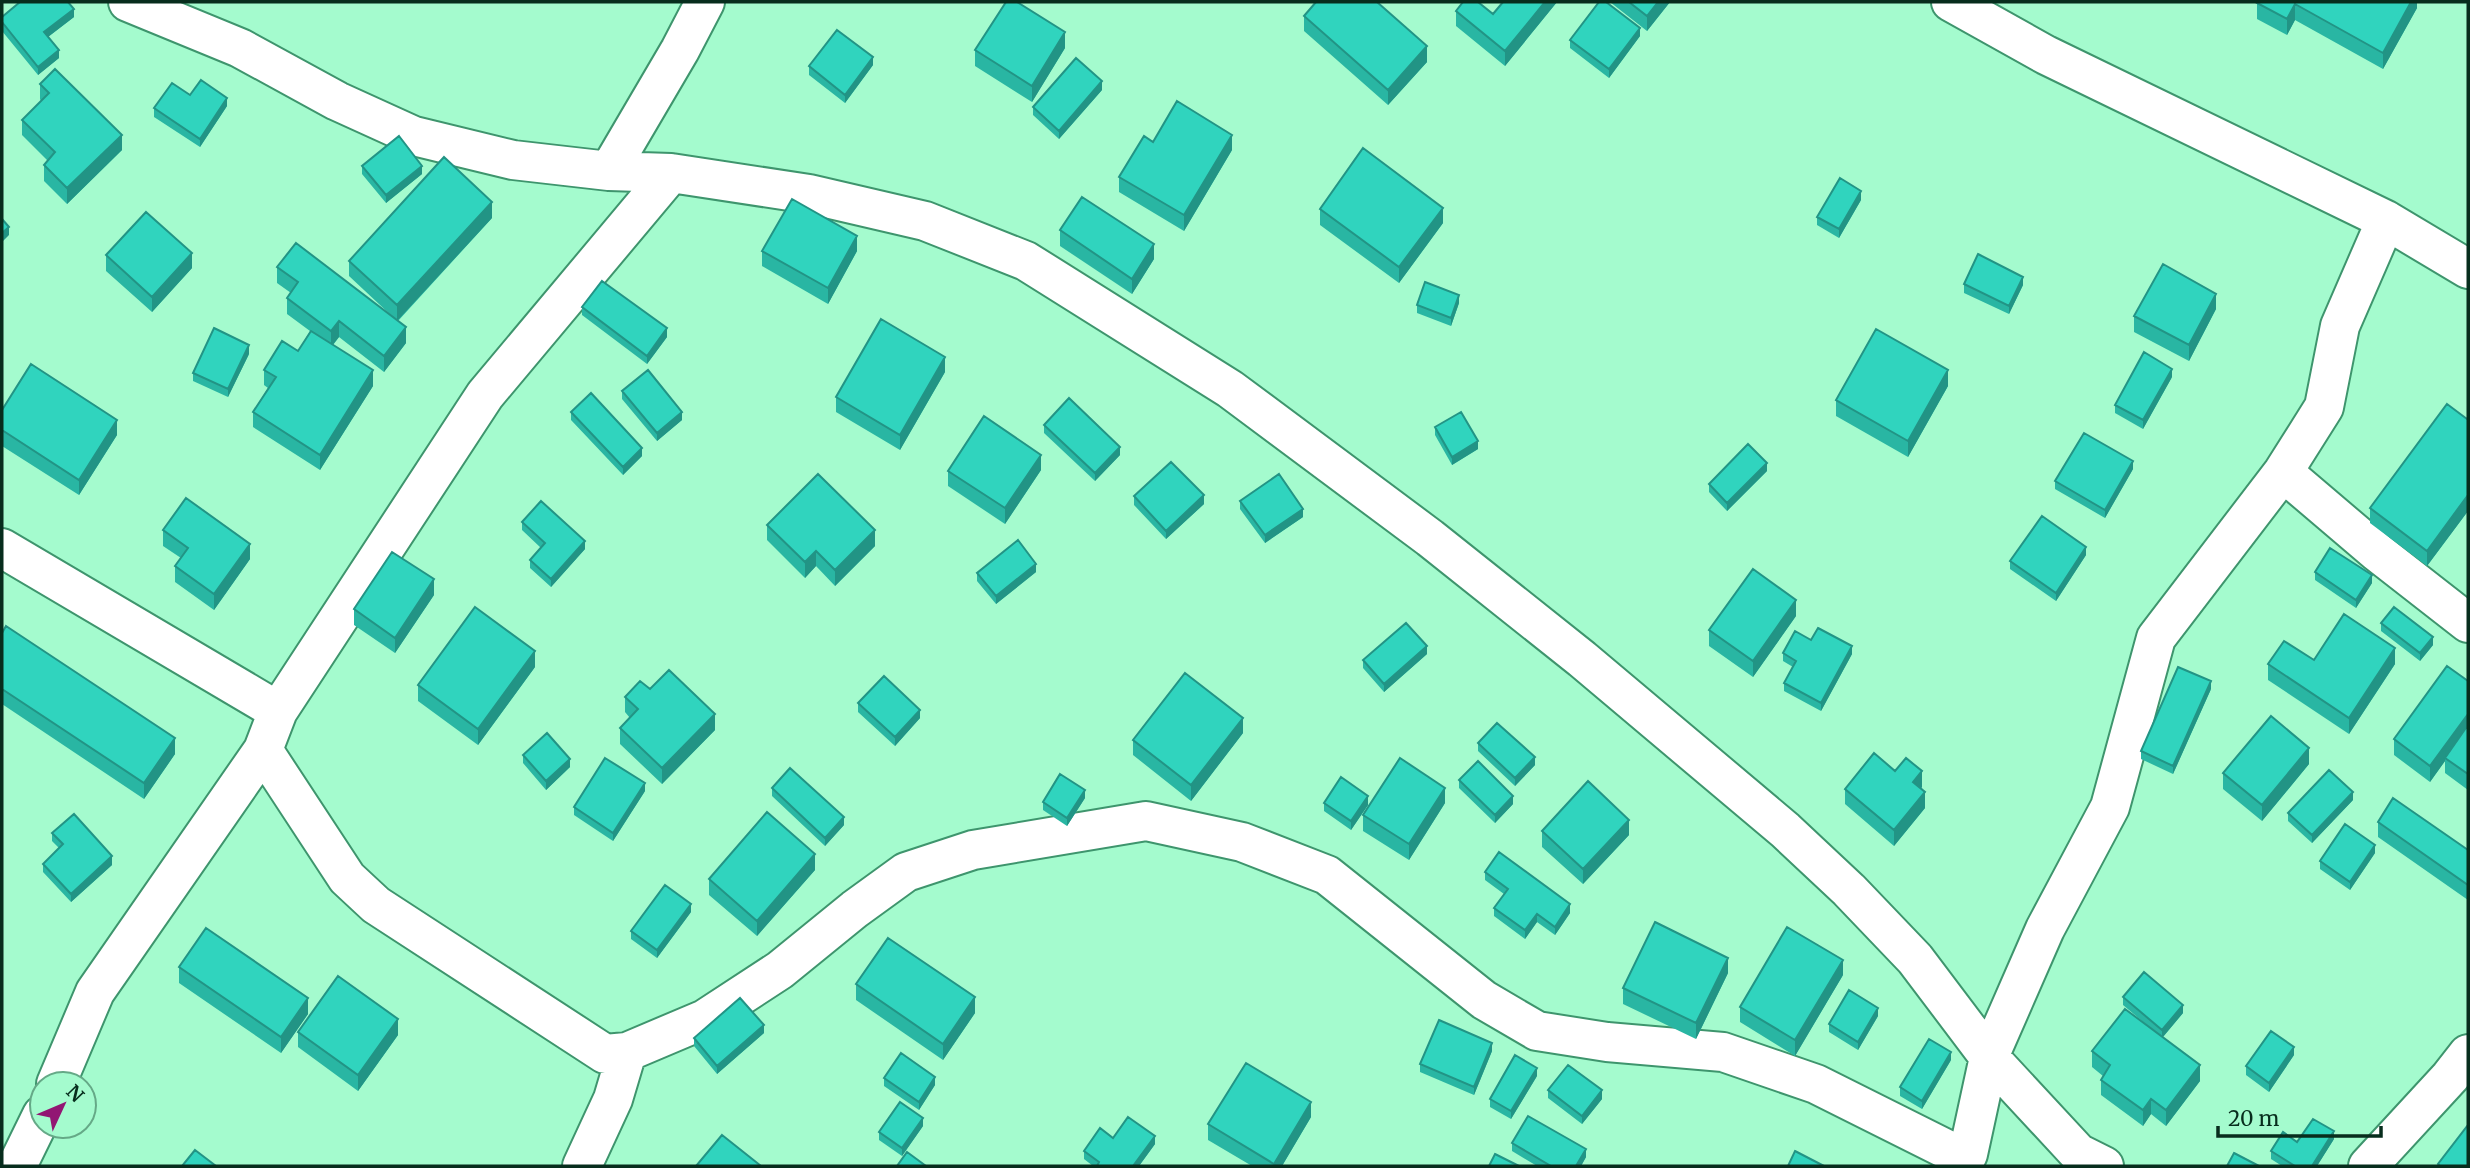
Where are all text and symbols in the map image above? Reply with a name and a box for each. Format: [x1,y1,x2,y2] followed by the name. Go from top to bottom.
[28,1070,98,1140] north arrow
[61,1079,89,1107] text: N
[2218,1094,2381,1138] scale bar
[2228,1105,2280,1132] text: 20 m

